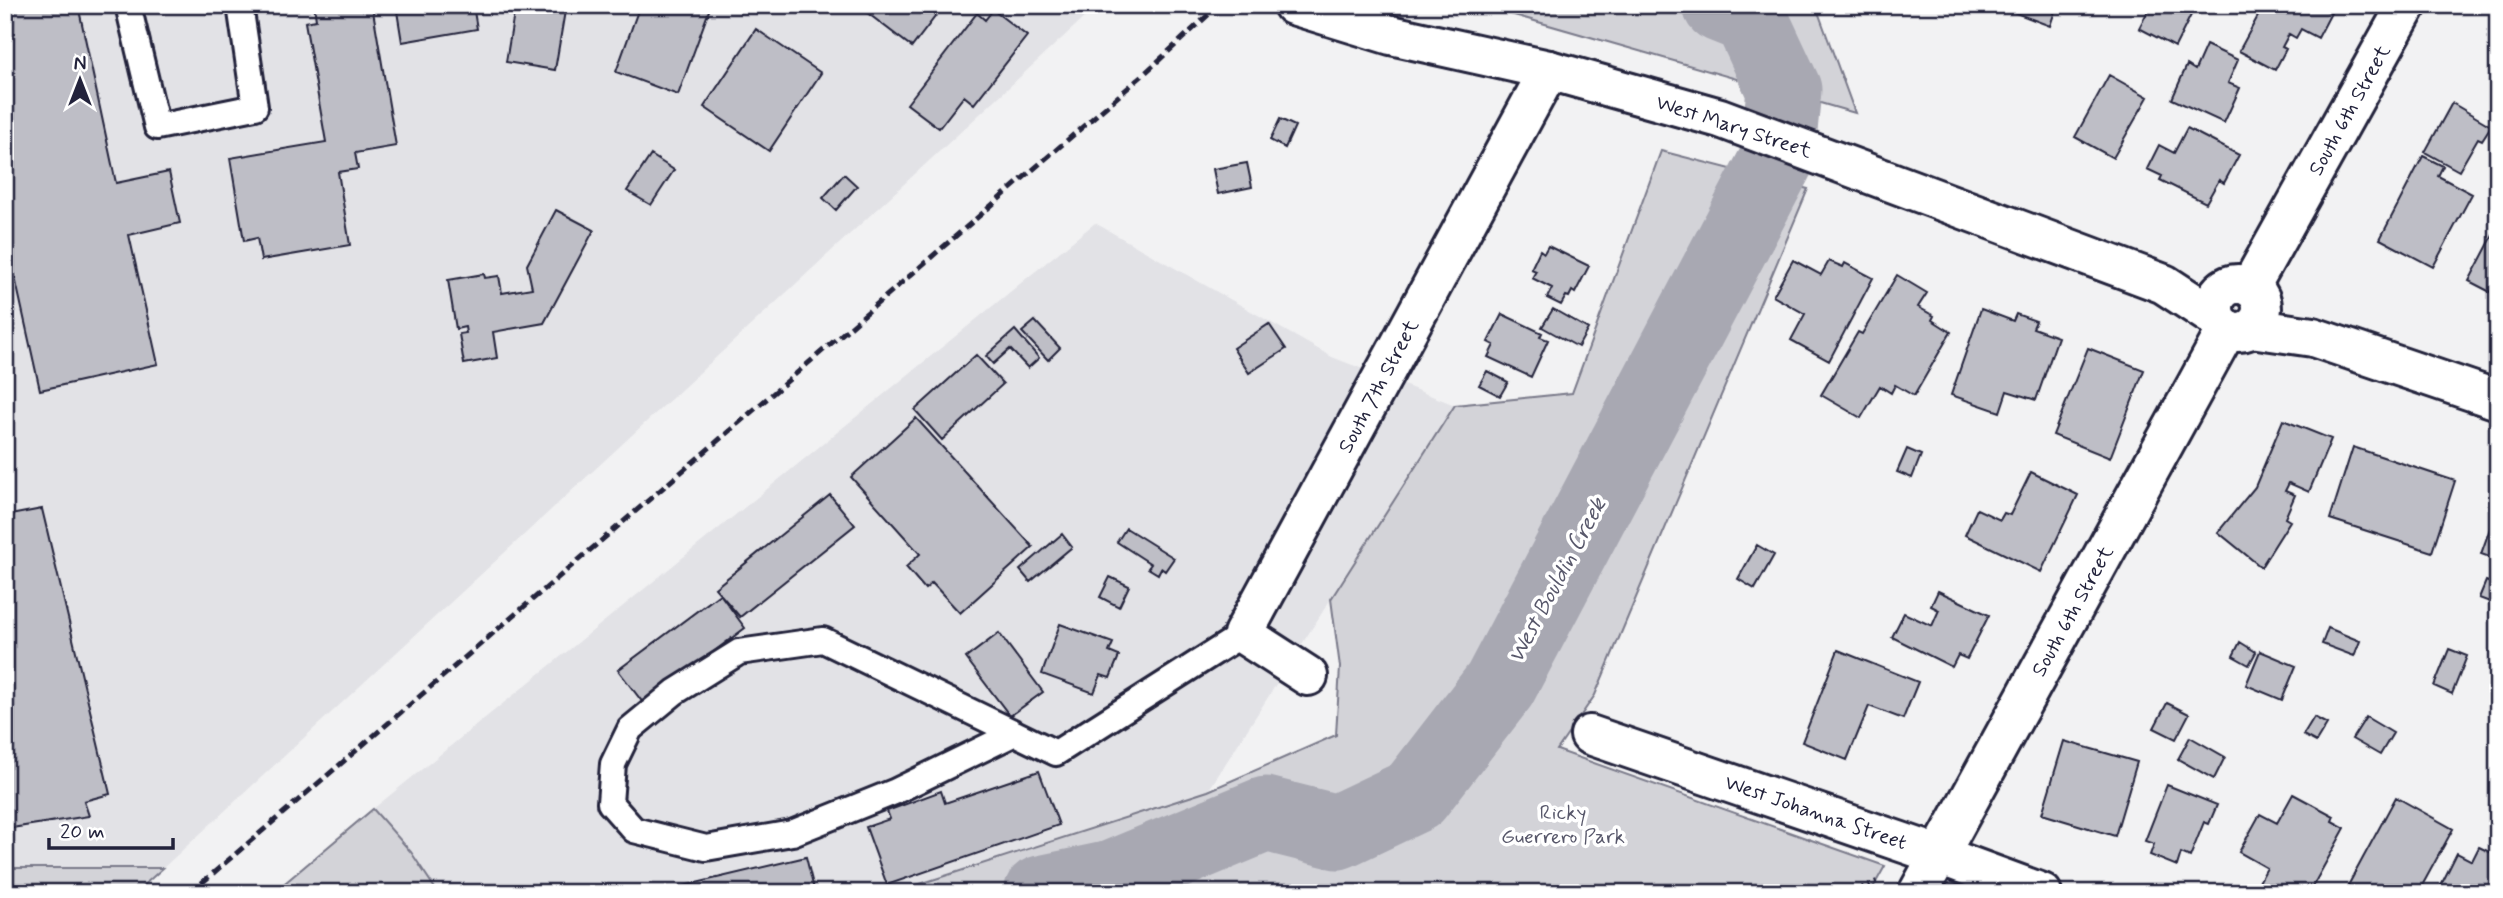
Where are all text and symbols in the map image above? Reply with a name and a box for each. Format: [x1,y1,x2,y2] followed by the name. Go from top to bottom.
[2302,39,2398,181] street label: South 6th Street
[46,46,116,116] north arrow
[74,52,86,77] text: N
[1652,89,1816,166] street label: West Mary Street
[1332,314,1426,458] street label: South 7th Street
[1502,492,1615,669] water label: West Bouldin Creek
[2025,540,2121,682] street label: South 6th Street
[1721,769,1911,857] street label: West Johanna Street
[1501,799,1625,851] park label: Ricky Guerrero Park
[49,807,173,851] scale bar
[60,818,105,846] text: 20 m

